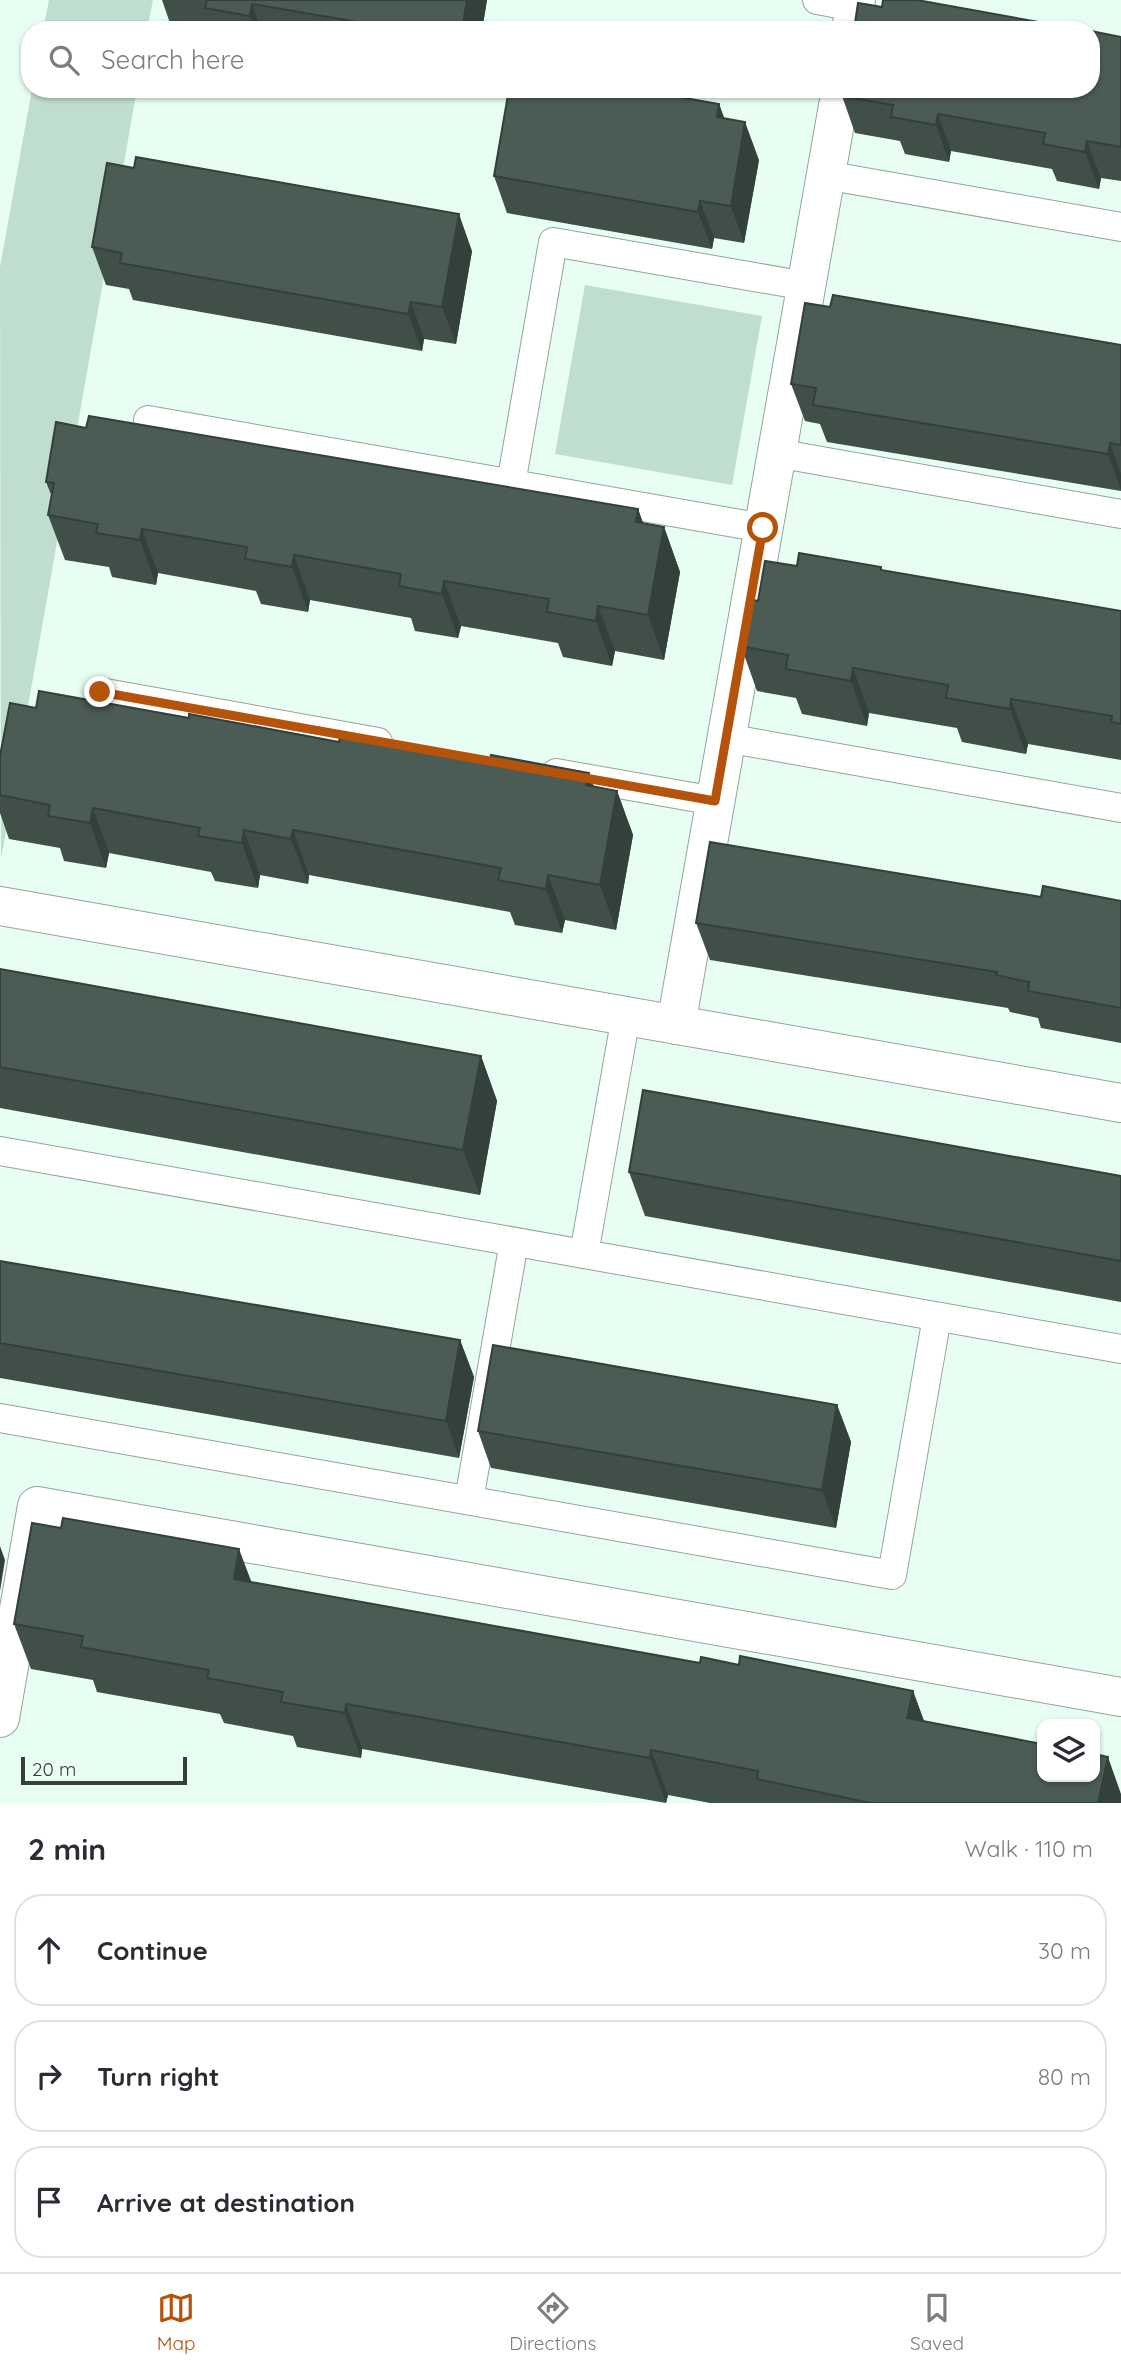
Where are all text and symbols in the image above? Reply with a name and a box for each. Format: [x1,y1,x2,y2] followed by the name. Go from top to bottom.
[21,21,1100,98] search box
[45,41,83,79] icon: search
[101,43,245,76] text: Search here
[747,512,778,543] route start
[84,676,115,707] route end
[1037,1719,1100,1782] map controls
[1037,1719,1100,1782] button: layers
[21,1754,187,1786] scale bar
[32,1757,76,1781] text: 20 m
[28,1830,106,1868] text: 2 min
[964,1834,1093,1863] text: Walk · 110 m
[30,1931,68,1969] icon: ahead
[97,1934,208,1967] text: Continue
[1038,1936,1091,1965] text: 30 m
[30,2057,68,2095] icon: right
[97,2060,219,2093] text: Turn right
[1038,2062,1091,2091] text: 80 m
[30,2183,68,2221] icon: arrive
[97,2186,355,2219] text: Arrive at destination
[157,2289,196,2355] tab: Map
[509,2289,596,2355] tab: Directions
[910,2289,964,2355] tab: Saved

